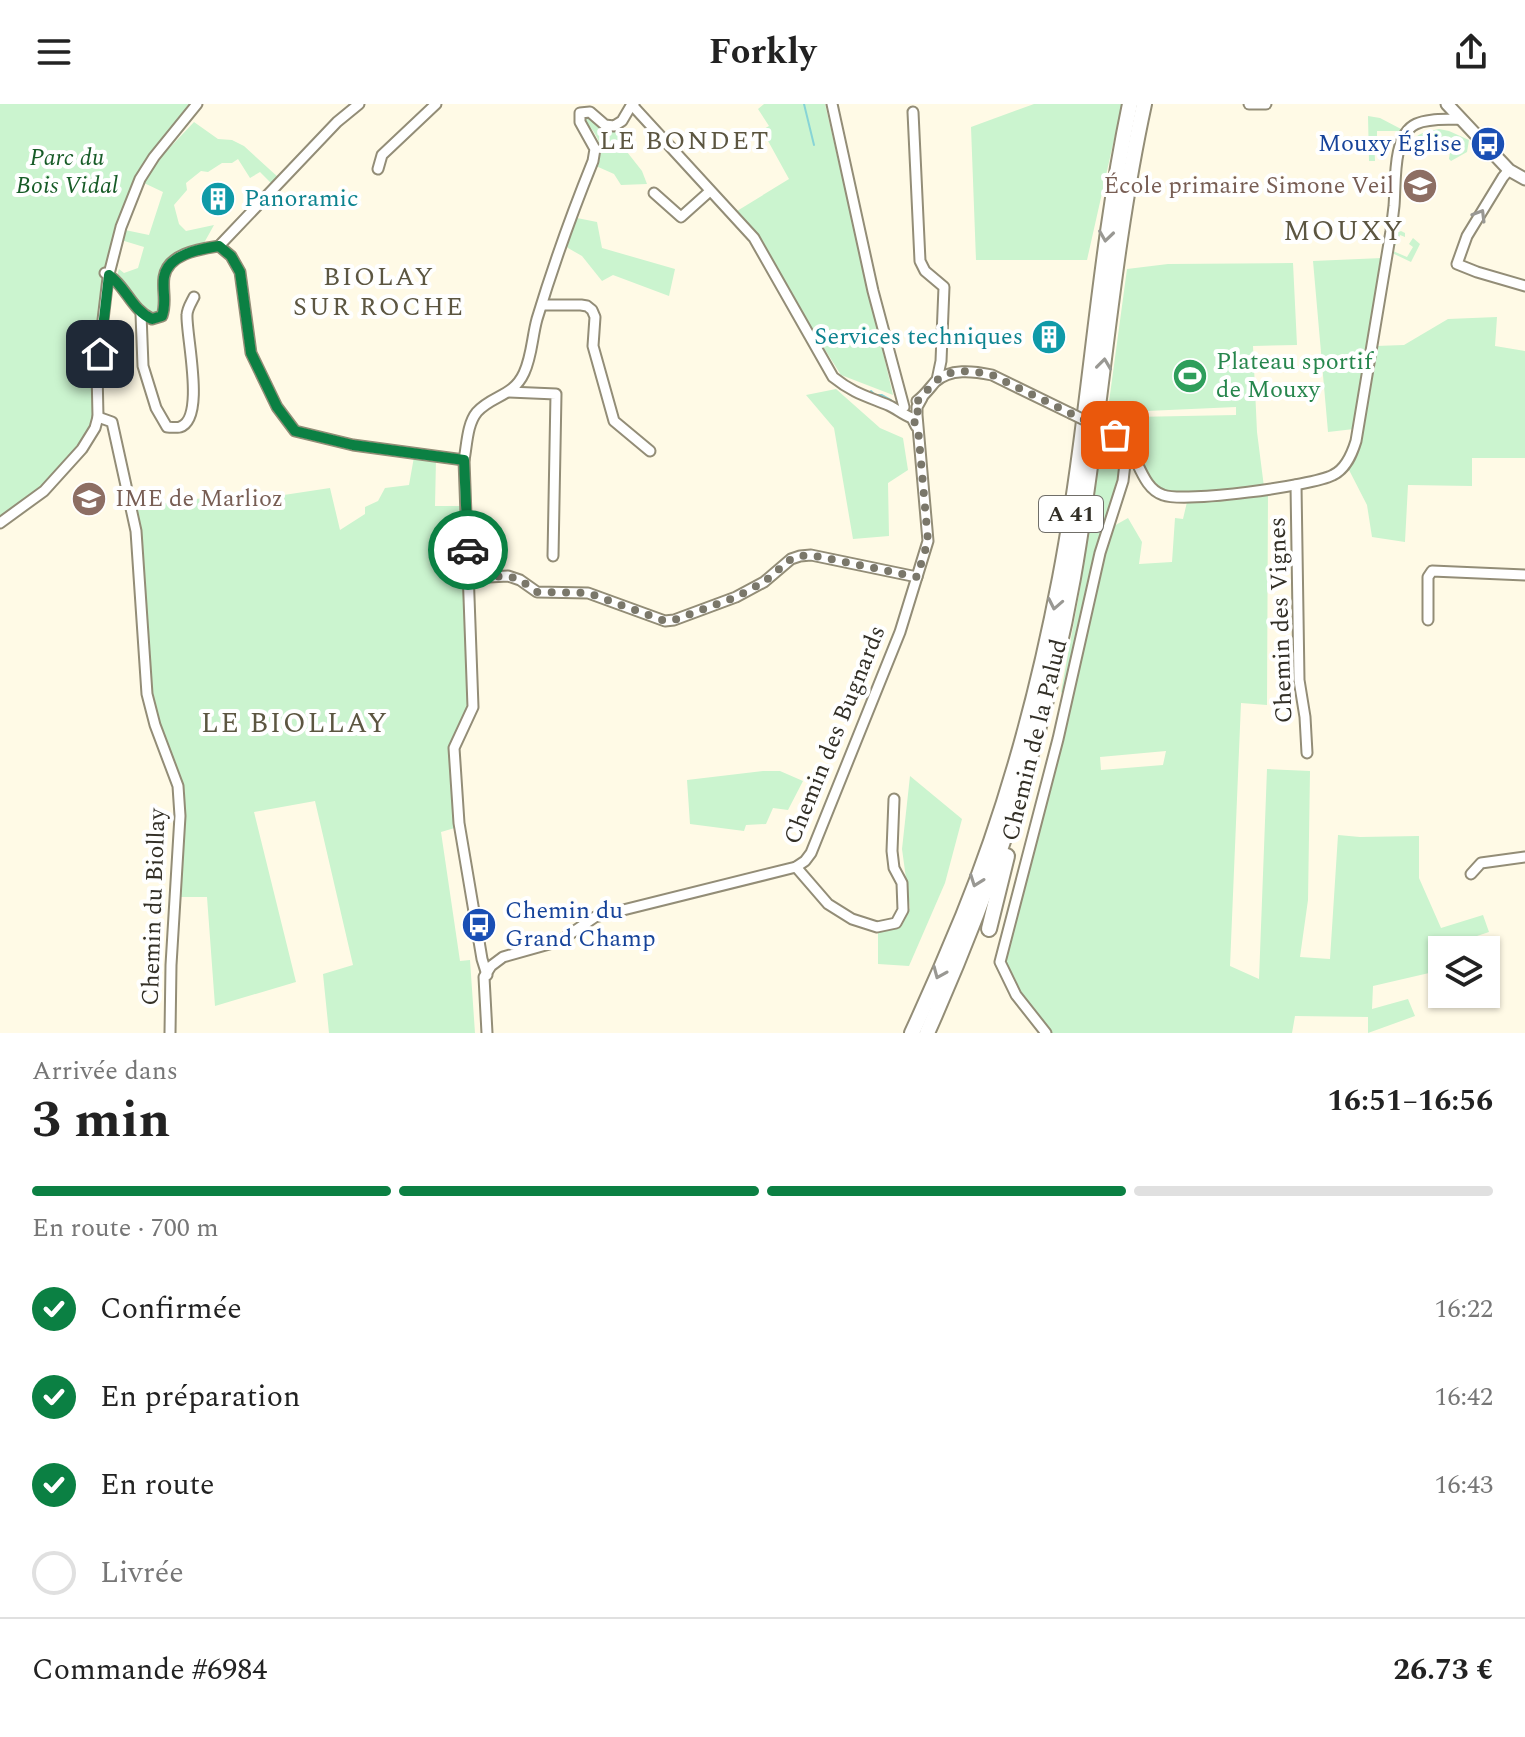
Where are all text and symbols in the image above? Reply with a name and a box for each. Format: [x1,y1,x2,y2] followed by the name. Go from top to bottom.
[709,25,816,80] text: Forkly
[32,30,76,74] icon: menu
[1449,30,1493,74] icon: share
[600,121,770,161] district label: LE BONDET
[1469,125,1507,163] bus stop icon: Mouxy Église
[1318,126,1462,162] place label: Mouxy Église
[16,140,118,204] park label: Parc du Bois Vidal
[1401,167,1439,205] school or university icon: École primaire Simone Veil
[1103,168,1394,204] place label: École primaire Simone Veil
[199,180,237,218] building icon: Panoramic
[244,181,359,217] place label: Panoramic
[1470,209,1485,224] one-way arrow
[1283,210,1405,253] district label: MOUXY
[1098,230,1115,243] one-way arrow
[293,257,465,327] district label: BIOLAY SUR ROCHE
[1030,318,1068,356] building icon: Services techniques
[814,319,1023,355] place label: Services techniques
[66,320,134,388] pin
[78,332,122,376] icon: home
[1216,344,1374,408] place label: Plateau sportif de Mouxy
[1095,357,1112,370] one-way arrow
[1171,357,1209,395] sports icon: Plateau sportif de Mouxy
[1081,401,1149,469] pin
[1093,413,1137,457] icon: bag
[70,480,108,518] school or university icon: IME de Marlioz
[115,481,283,517] place label: IME de Marlioz
[1039,496,1103,532] road number: A 41
[428,510,508,590] courier
[1259,516,1303,724] street label: Chemin des Vignes
[446,528,490,572] icon: car
[1047,597,1064,610] one-way arrow
[775,620,895,850] street label: Chemin des Bugnards
[992,635,1078,845] street label: Chemin de la Palud
[201,702,389,745] district label: LE BIOLLAY
[133,806,175,1006] street label: Chemin du Biollay
[969,873,986,887] one-way arrow
[505,893,656,957] place label: Chemin du Grand Champ
[460,906,498,944] bus stop icon: Chemin du Grand Champ
[1428,936,1500,1008] map controls
[1428,936,1500,1008] button: layers
[932,965,948,980] one-way arrow
[32,1051,178,1091] text: Arrivée dans
[1327,1078,1493,1124] text: 16:51–16:56
[32,1081,170,1160] text: 3 min
[32,1208,219,1248] text: En route · 700 m
[100,1286,242,1332] text: Confirmée
[32,1287,76,1331] icon: check
[1434,1289,1493,1329] text: 16:22
[100,1374,300,1420] text: En préparation
[32,1375,76,1419] icon: check
[1434,1377,1493,1417] text: 16:42
[100,1462,215,1508] text: En route
[32,1463,76,1507] icon: check
[1434,1465,1493,1505] text: 16:43
[100,1550,184,1596] text: Livrée
[32,1647,267,1693] text: Commande #6984
[1393,1647,1493,1693] text: 26.73 €

